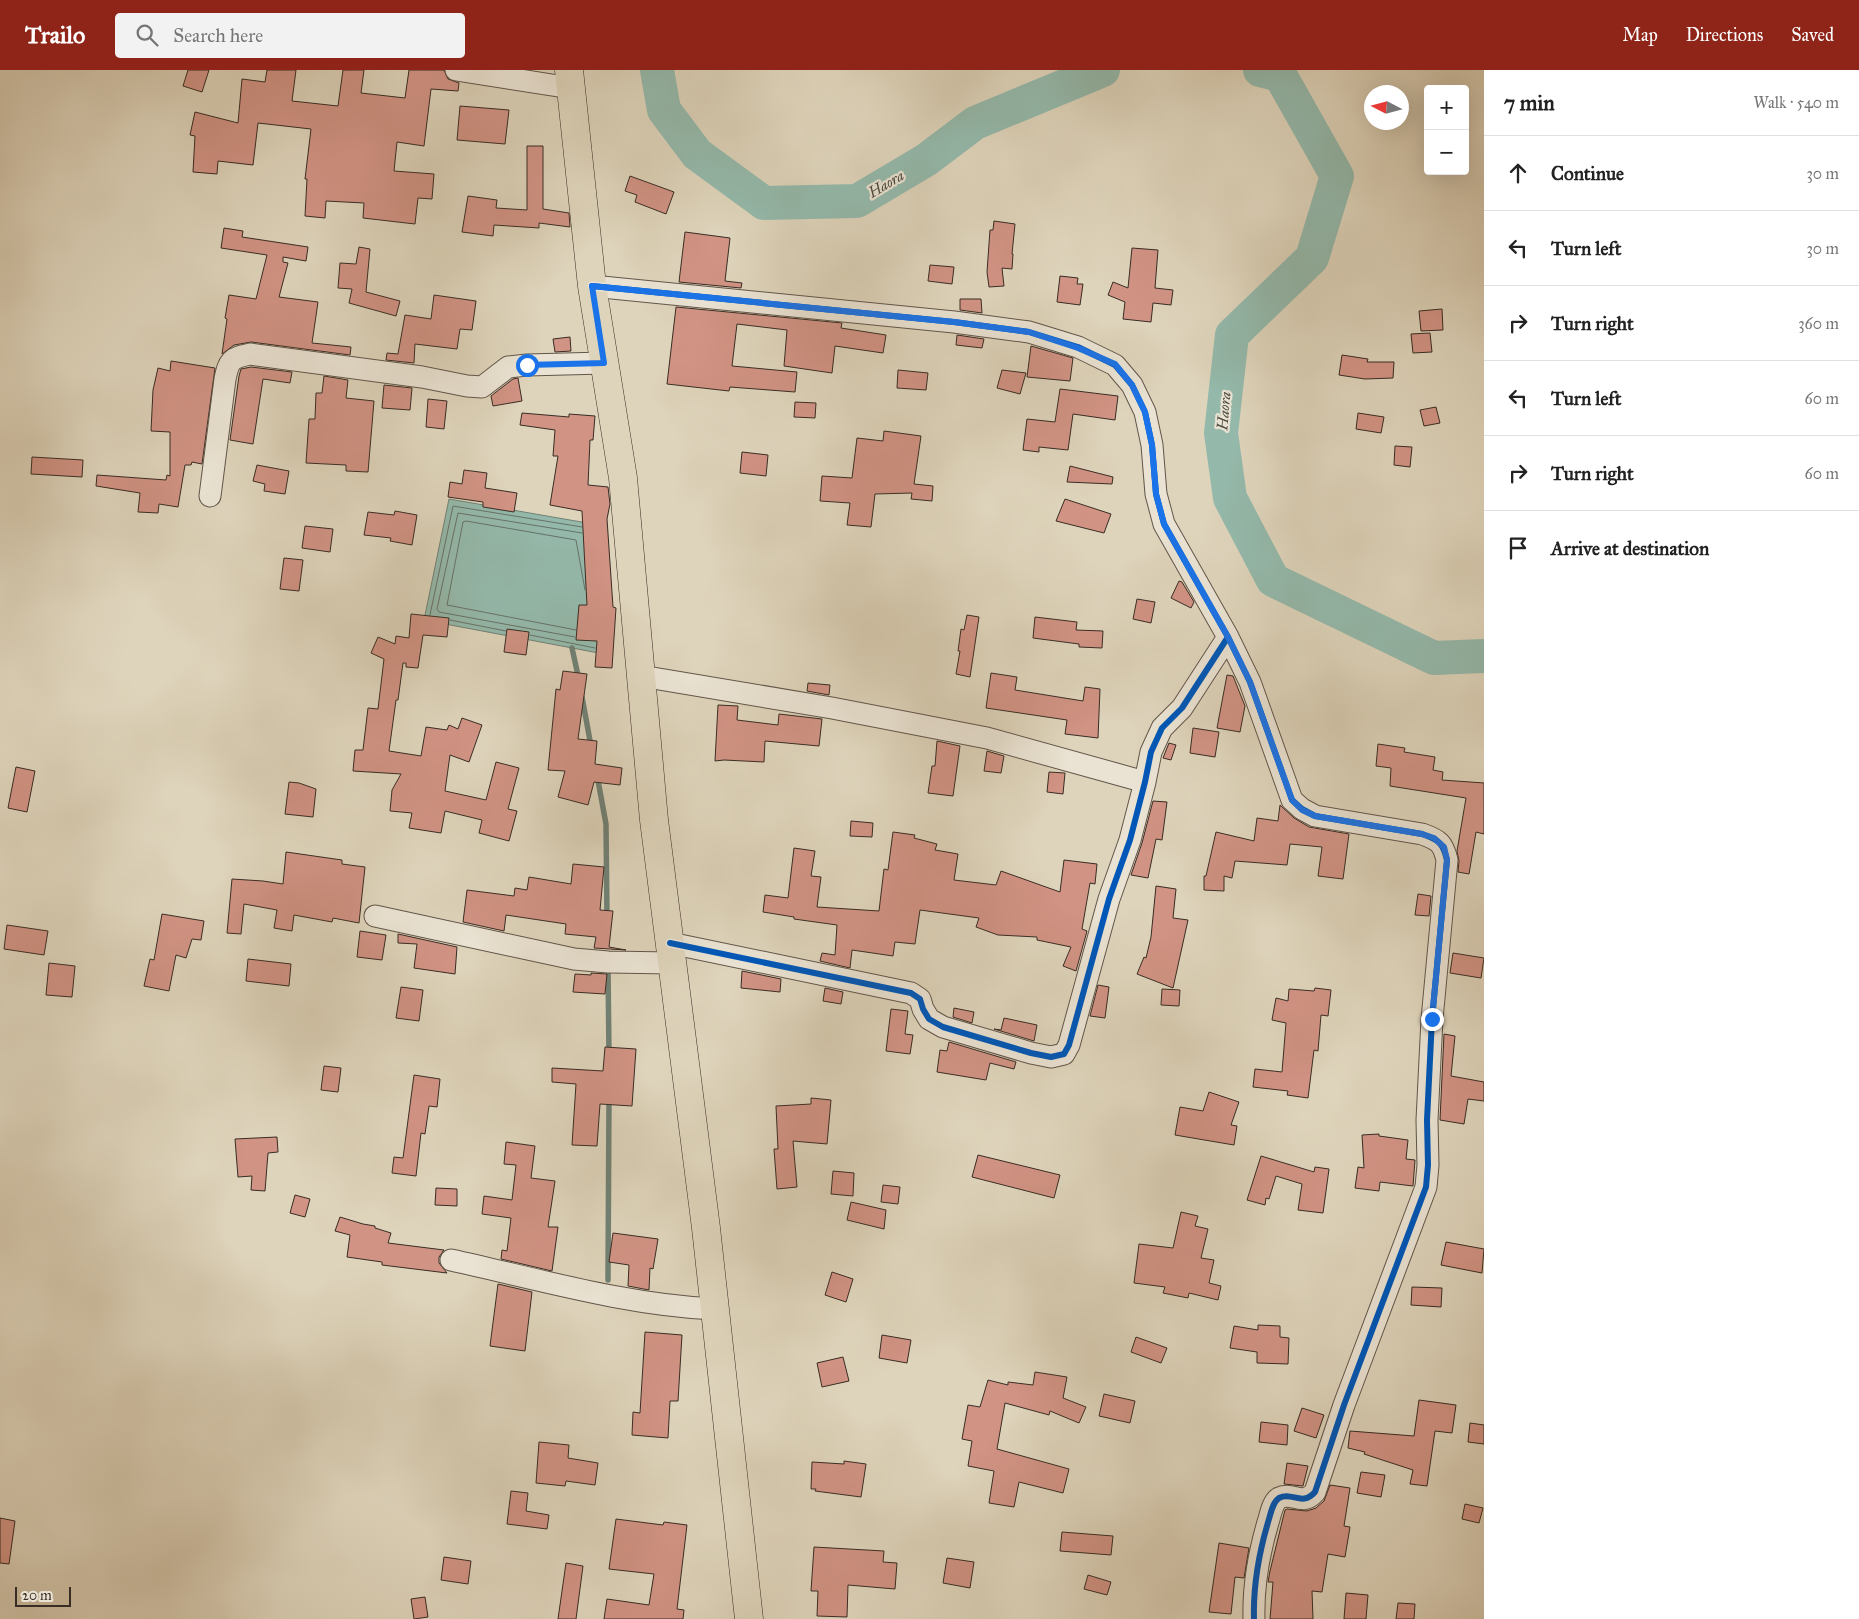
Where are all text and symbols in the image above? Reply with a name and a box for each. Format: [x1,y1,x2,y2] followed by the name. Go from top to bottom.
[115,13,465,58] search box
[25,20,85,50] text: Trailo
[133,21,161,49] icon: search
[173,24,263,47] text: Search here
[1622,24,1658,46] text: Map
[1686,24,1763,46] text: Directions
[1791,24,1834,46] text: Saved
[1364,85,1409,130] north arrow
[1424,85,1469,175] map controls
[1424,85,1469,130] button: +
[1504,90,1555,116] text: 7 min
[1754,93,1839,112] text: Walk · 540 m
[1424,130,1469,175] button: −
[1504,159,1532,187] icon: ahead
[1551,162,1624,185] text: Continue
[1806,164,1839,183] text: 30 m
[864,166,907,202] water label: Haora
[1504,234,1532,262] icon: left
[1551,237,1621,260] text: Turn left
[1806,239,1839,258] text: 30 m
[1504,309,1532,337] icon: right
[1551,312,1634,335] text: Turn right
[1798,314,1839,333] text: 360 m
[516,354,539,377] route start
[1504,384,1532,412] icon: left
[1551,387,1621,410] text: Turn left
[1805,389,1839,408] text: 60 m
[1213,391,1235,432] water label: Haora
[1504,459,1532,487] icon: right
[1551,462,1634,485] text: Turn right
[1805,464,1839,483] text: 60 m
[1504,534,1532,562] icon: arrive
[1551,537,1709,560] text: Arrive at destination
[1421,1008,1444,1031] route end
[15,1584,71,1607] scale bar
[22,1587,52,1604] text: 20 m

